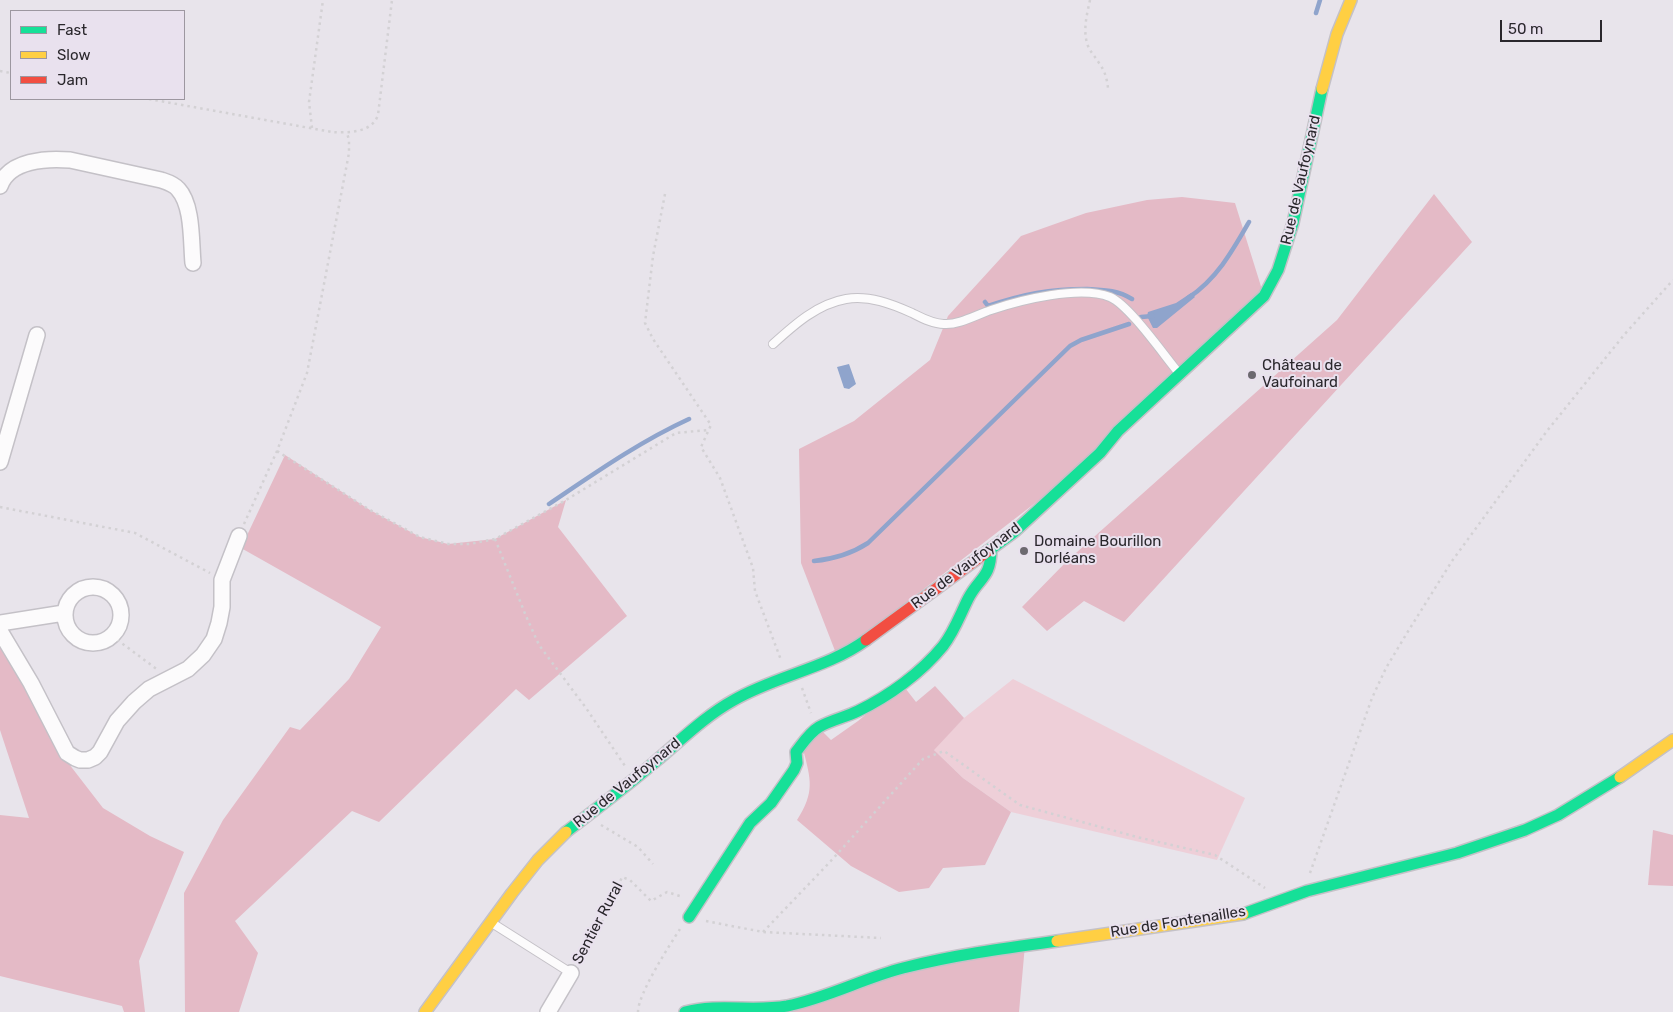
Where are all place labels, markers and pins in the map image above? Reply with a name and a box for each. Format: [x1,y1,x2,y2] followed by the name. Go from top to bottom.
[1262,357,1342,392] place label: Château de Vaufoinard
[1246,369,1258,381] marker: Château de Vaufoinard
[1034,533,1161,568] place label: Domaine Bourillon Dorléans
[1018,545,1030,557] marker: Domaine Bourillon Dorléans

